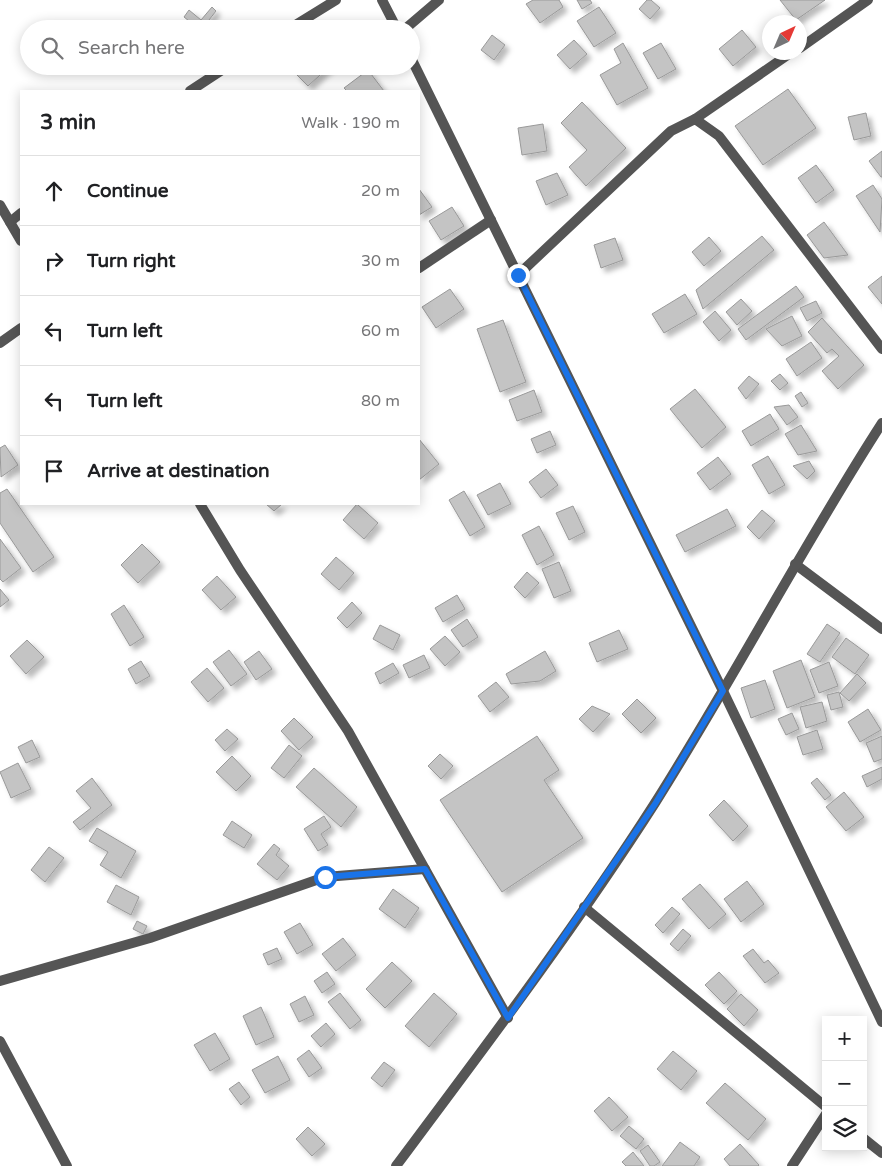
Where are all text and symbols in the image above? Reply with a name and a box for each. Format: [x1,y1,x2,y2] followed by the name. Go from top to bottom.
[762,15,807,60] north arrow
[20,20,420,75] search box
[38,34,66,62] icon: search
[78,37,185,59] text: Search here
[40,110,96,135] text: 3 min
[301,113,400,133] text: Walk · 190 m
[40,177,68,205] icon: ahead
[87,180,169,202] text: Continue
[361,181,400,201] text: 20 m
[40,247,68,275] icon: right
[87,250,175,272] text: Turn right
[361,251,400,271] text: 30 m
[507,264,530,287] route end
[40,317,68,345] icon: left
[87,320,163,342] text: Turn left
[361,321,400,341] text: 60 m
[40,387,68,415] icon: left
[87,390,163,412] text: Turn left
[361,391,400,411] text: 80 m
[40,457,68,485] icon: arrive
[87,460,270,482] text: Arrive at destination
[314,866,337,889] route start
[822,1016,867,1151] map controls
[822,1016,867,1061] button: +
[822,1061,867,1106] button: −
[822,1106,867,1151] button: layers

